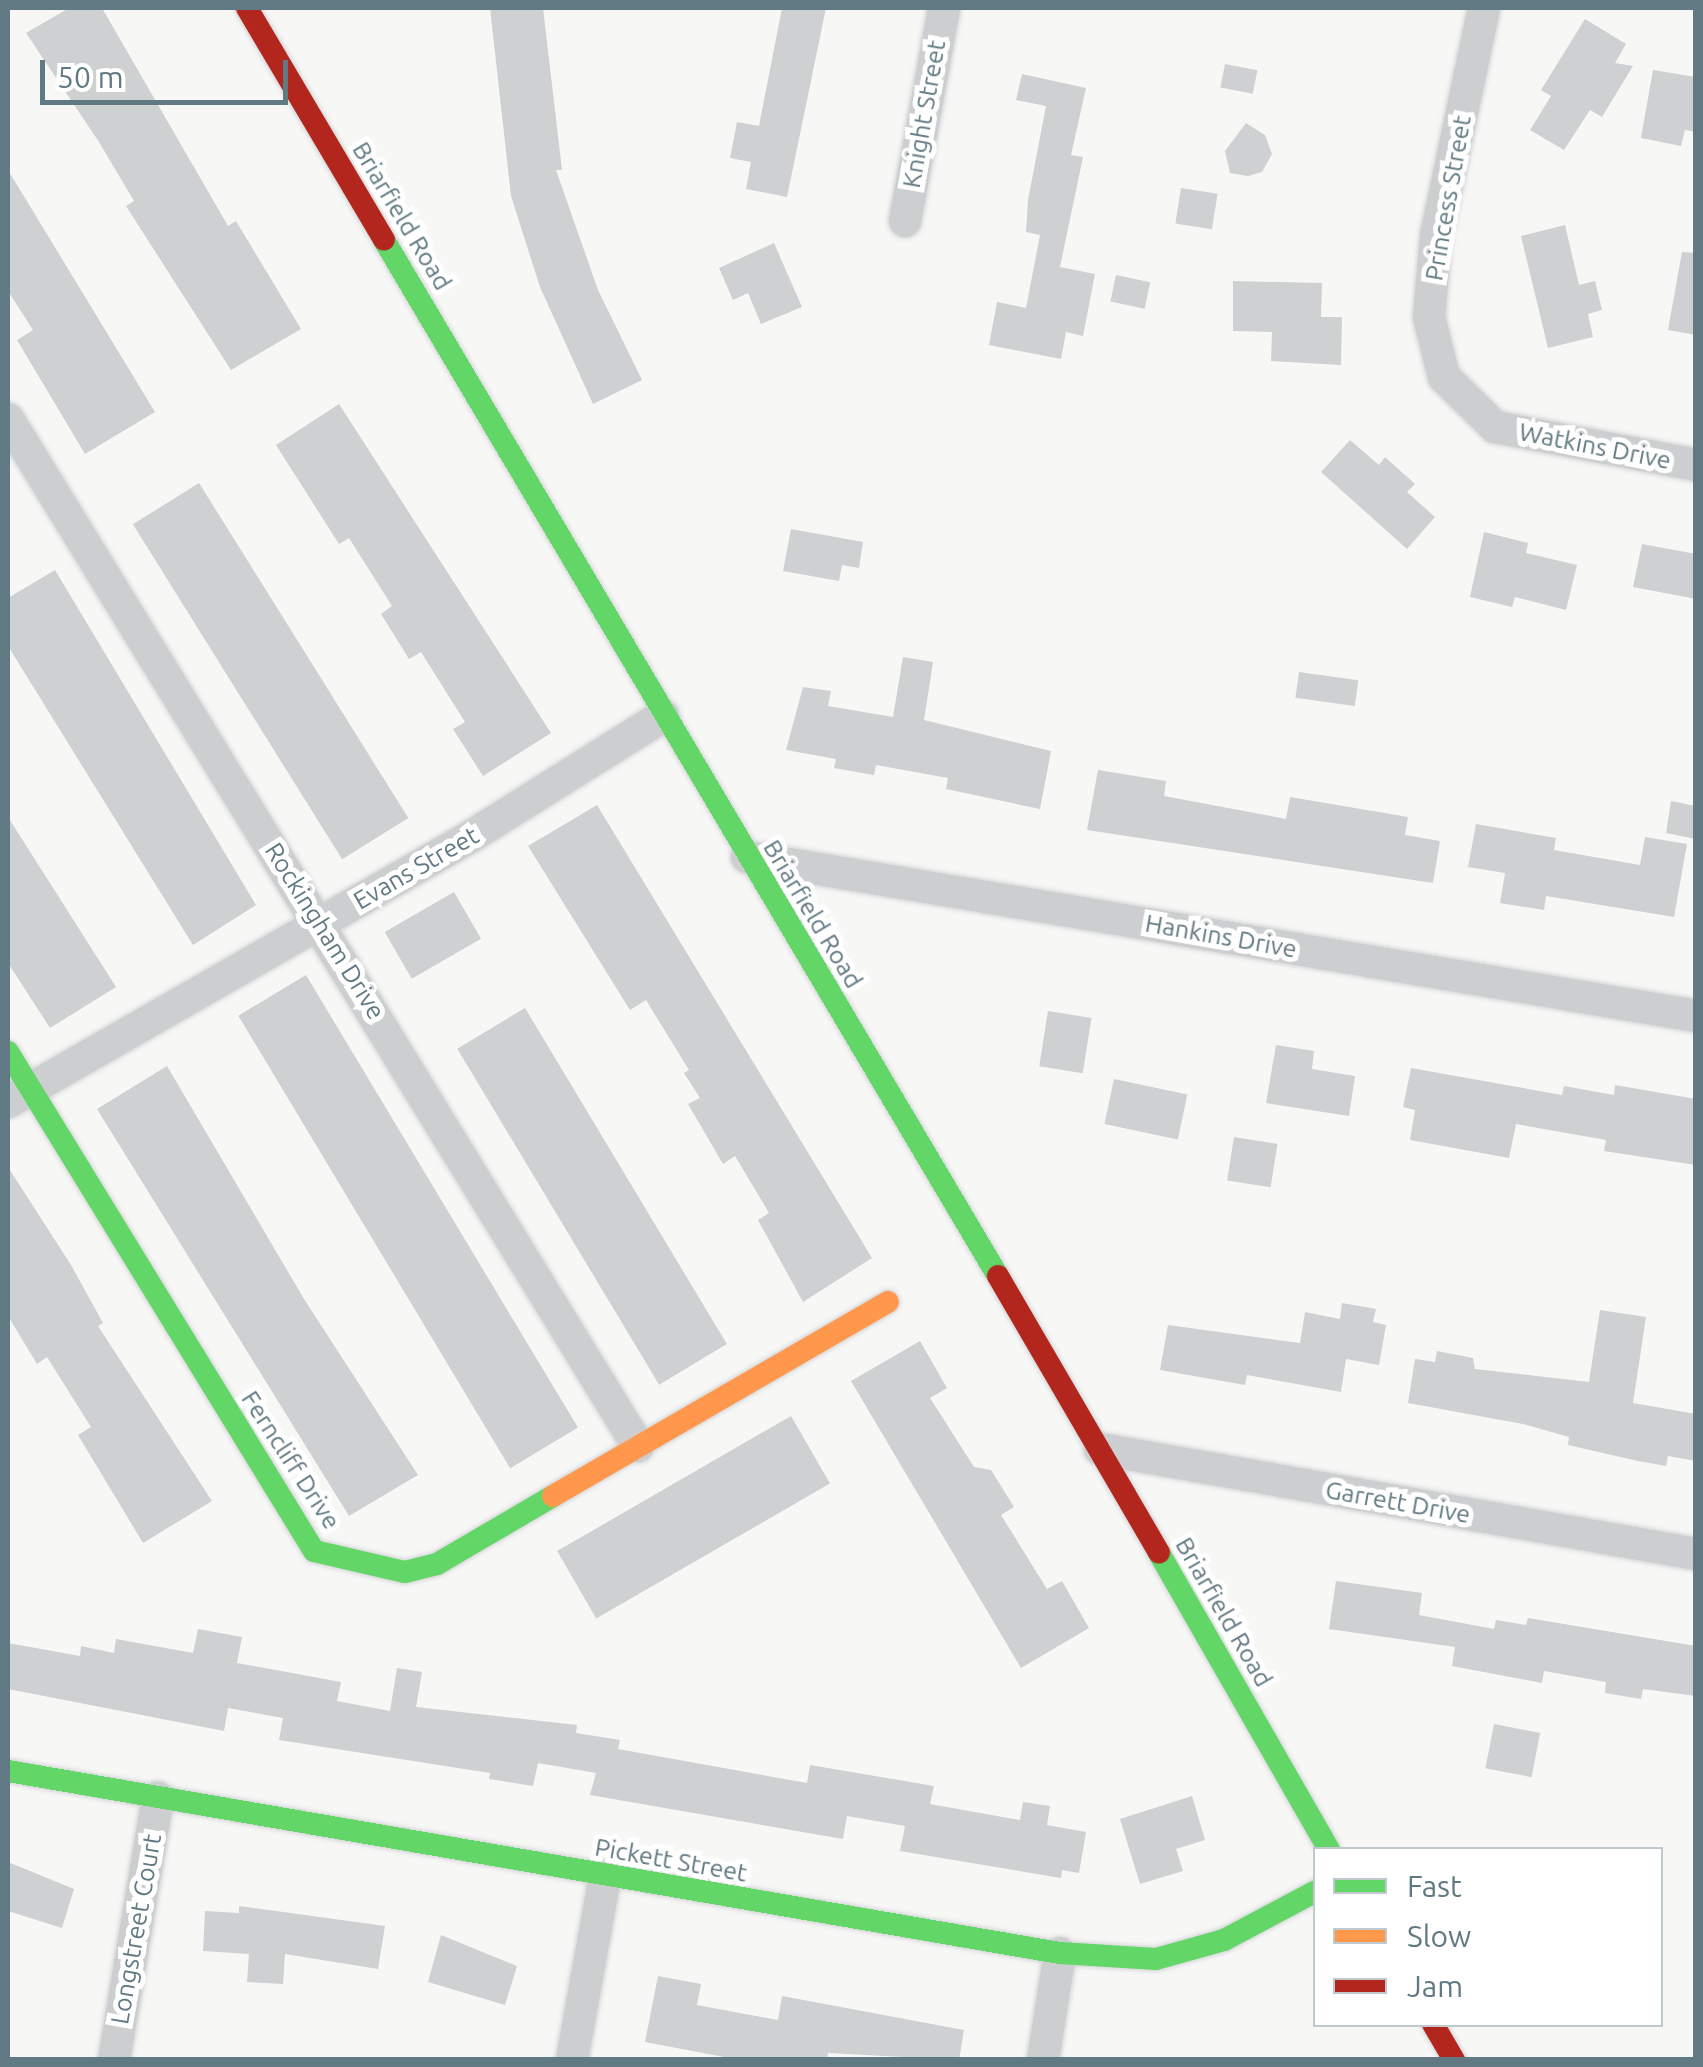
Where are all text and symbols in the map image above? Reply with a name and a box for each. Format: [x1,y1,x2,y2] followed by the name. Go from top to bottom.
[896,38,952,190] street label: Knight Street
[45,40,292,102] scale bar
[57,60,124,94] text: 50 m
[1419,113,1477,283] street label: Princess Street
[346,136,458,296] street label: Briarfield Road
[1517,417,1673,475] street label: Watkins Drive
[348,820,484,916] street label: Evans Street
[757,834,869,994] street label: Briarfield Road
[259,837,391,1025] street label: Rockingham Drive
[1143,908,1299,964] street label: Hankins Drive
[235,1385,347,1535] street label: Ferncliff Drive
[1323,1474,1473,1530] street label: Garrett Drive
[1169,1532,1279,1692] street label: Briarfield Road
[104,1831,168,2027] street label: Longstreet Court
[593,1832,749,1888] street label: Pickett Street
[1313,1847,1663,2027] legend
[1407,1869,1462,1903] text: Fast
[1407,1919,1471,1953] text: Slow
[1407,1969,1463,2003] text: Jam

